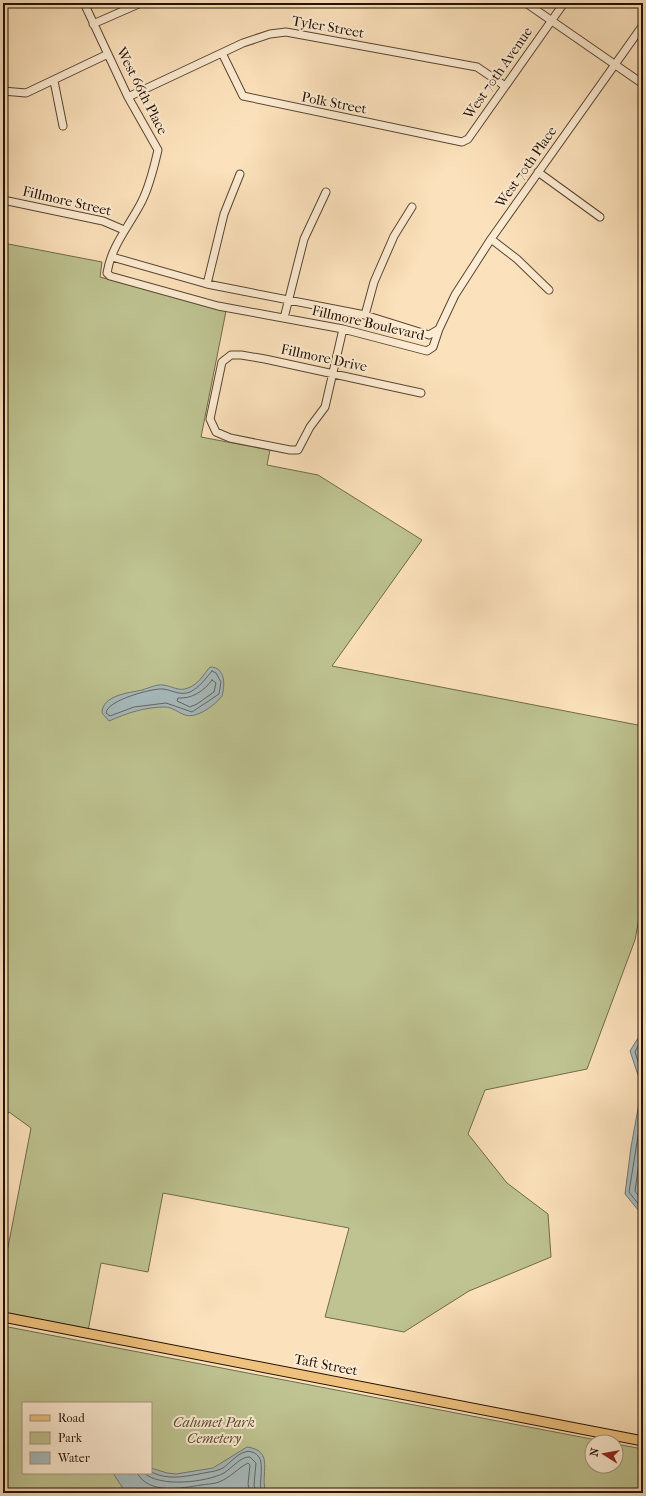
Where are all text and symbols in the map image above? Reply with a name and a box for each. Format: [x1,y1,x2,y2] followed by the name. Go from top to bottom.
[291,12,365,42] street label: Tyler Street
[459,24,536,123] street label: West 70th Avenue
[112,44,171,138] street label: West 66th Place
[300,88,368,118] street label: Polk Street
[491,123,560,212] street label: West 70th Place
[21,183,113,219] street label: Fillmore Street
[310,302,426,344] street label: Fillmore Boulevard
[279,341,369,375] street label: Fillmore Drive
[293,1351,359,1379] street label: Taft Street
[22,1402,152,1474] legend
[58,1411,85,1425] text: Road
[173,1414,255,1447] park label: Calumet Park Cemetery
[58,1431,83,1445] text: Park
[584,1434,624,1474] north arrow
[587,1446,602,1458] text: N
[57,1451,91,1465] text: Water

